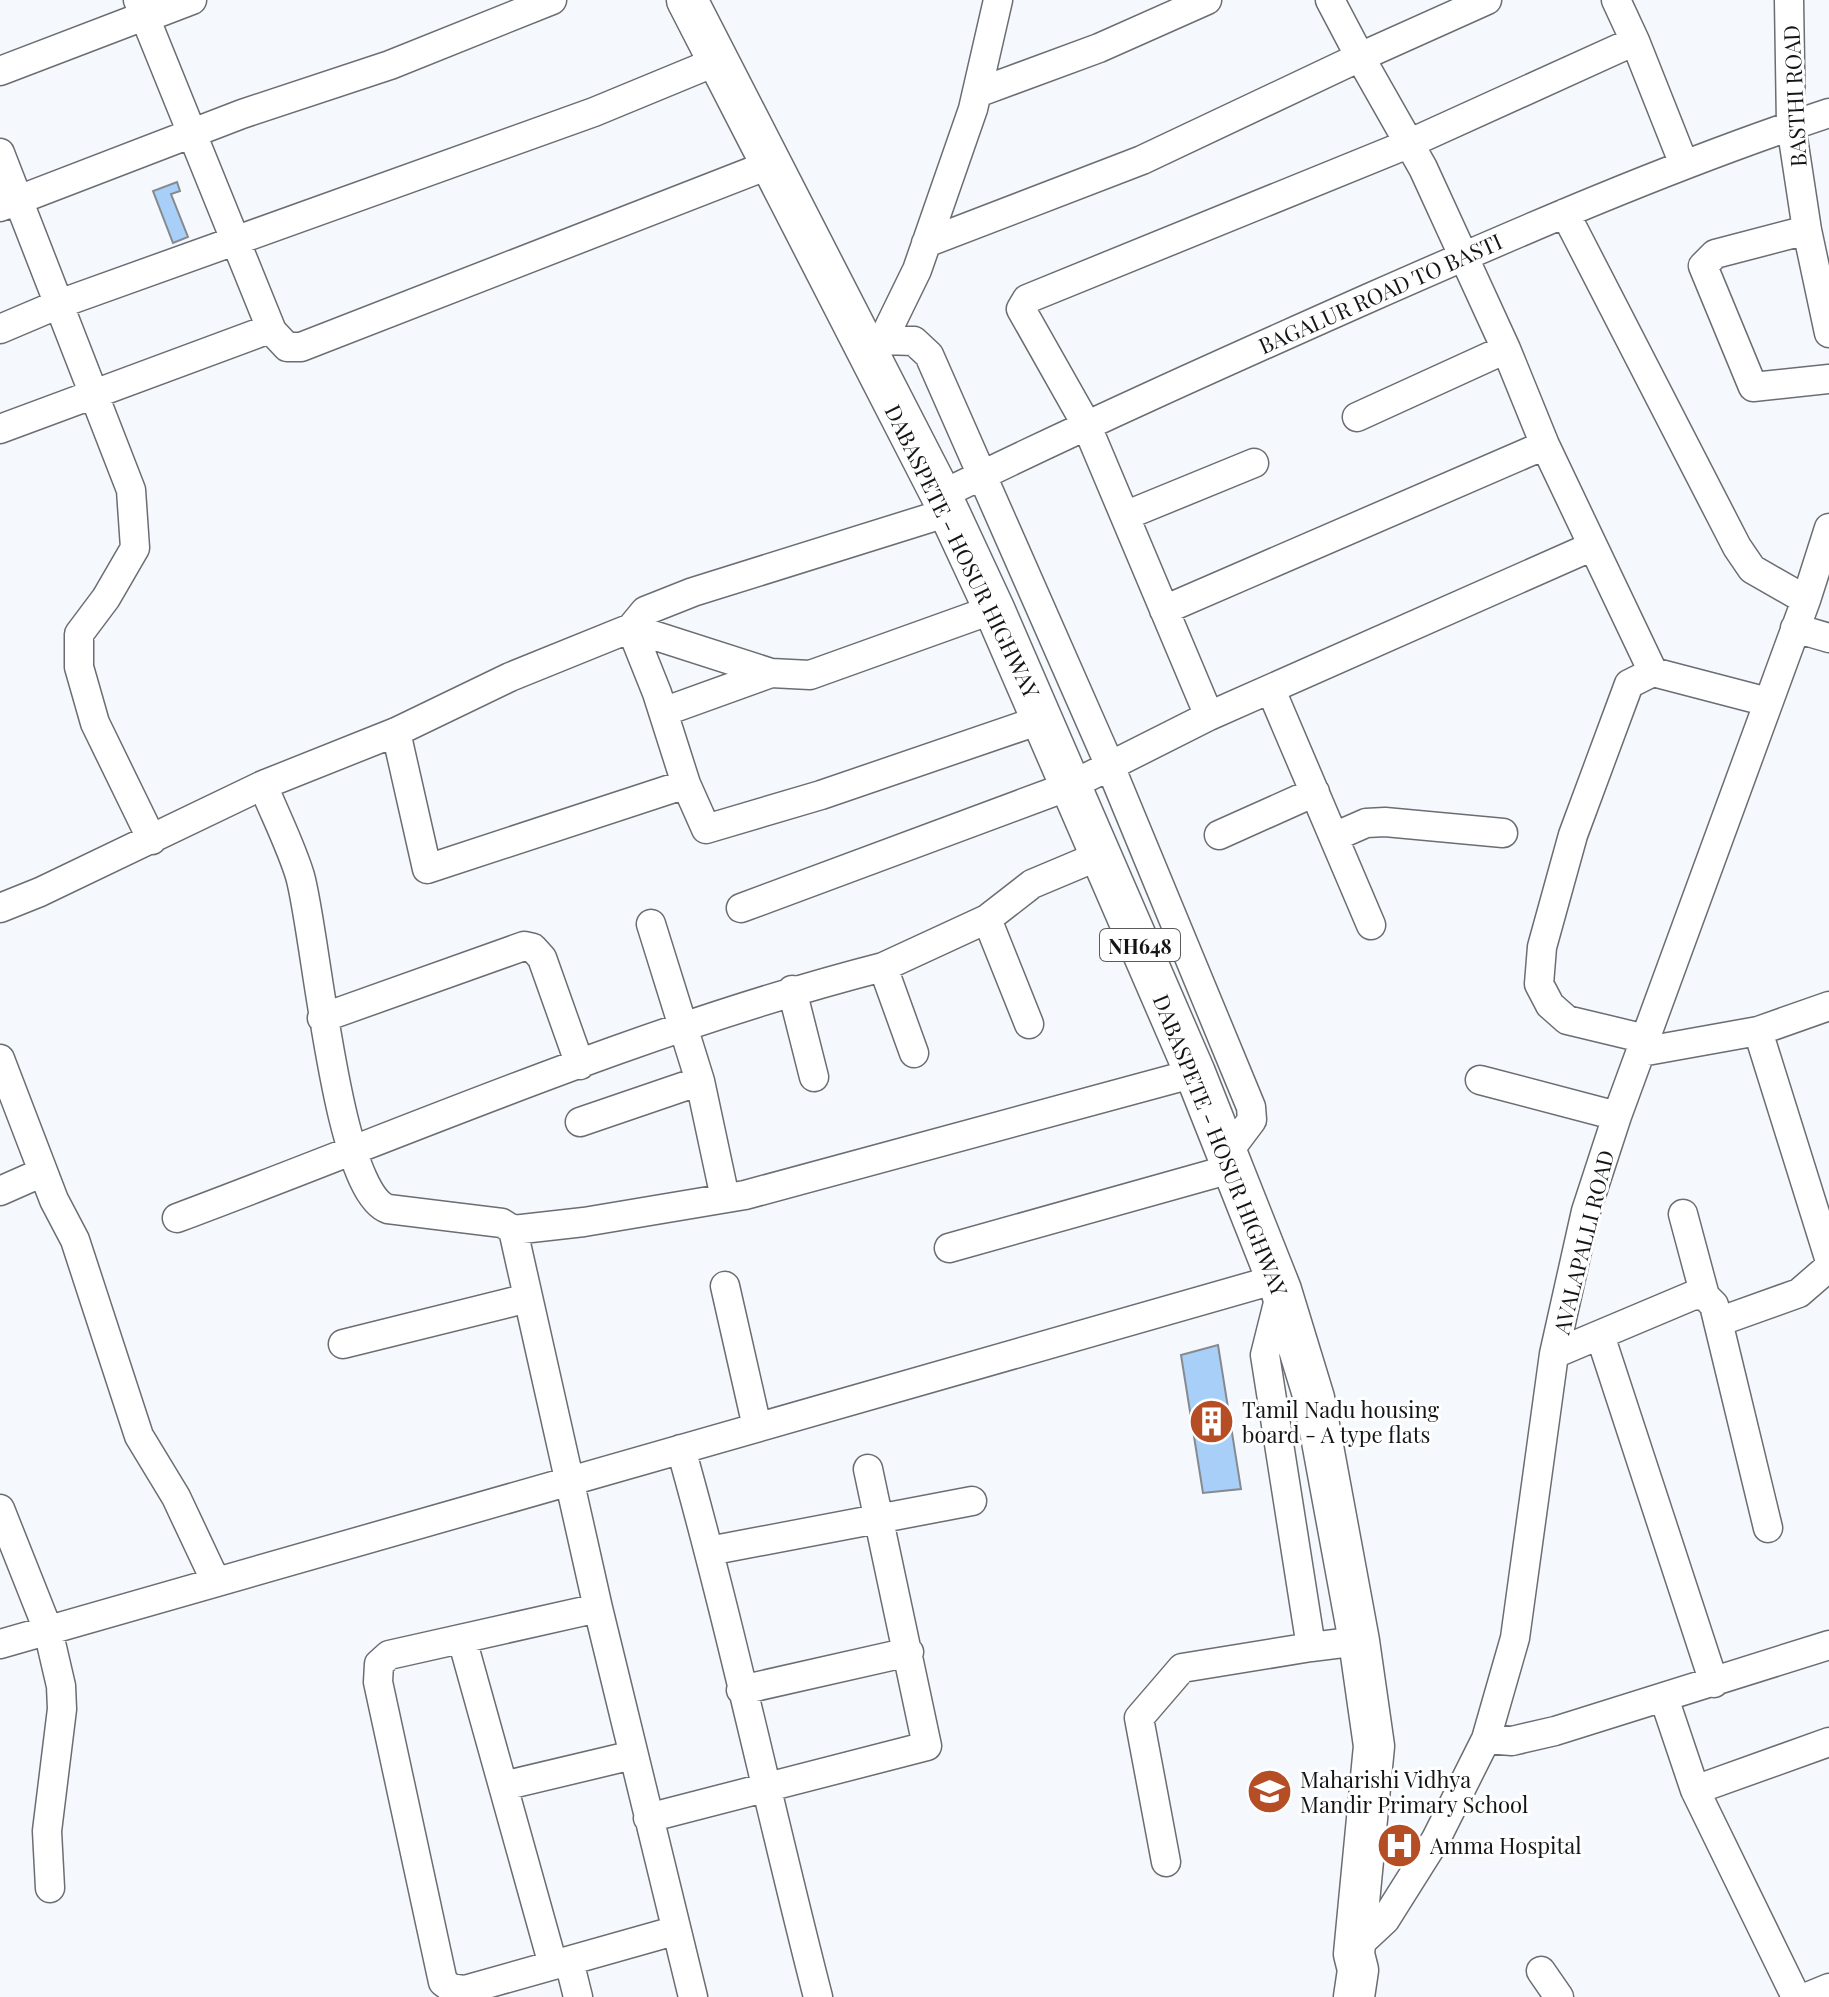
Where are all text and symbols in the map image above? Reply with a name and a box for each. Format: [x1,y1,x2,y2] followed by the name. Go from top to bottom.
[1775,24,1813,168] street label: BASTHI ROAD
[1253,226,1507,360] street label: BAGALUR ROAD TO BASTI
[879,399,1047,703] street label: DABASPETE - HOSUR HIGHWAY
[1100,929,1180,961] road number: NH648
[1147,990,1295,1300] street label: DABASPETE - HOSUR HIGHWAY
[1545,1147,1620,1338] street label: AVALAPALLI ROAD
[1242,1394,1439,1449] place label: Tamil Nadu housing board - A type flats
[1187,1398,1235,1446] building icon: Tamil Nadu housing board - A type flats
[1300,1764,1528,1819] place label: Maharishi Vidhya Mandir Primary School
[1245,1768,1293,1816] school or university icon: Maharishi Vidhya Mandir Primary School
[1375,1821,1423,1869] hospital icon: Amma Hospital
[1429,1830,1582,1860] place label: Amma Hospital

